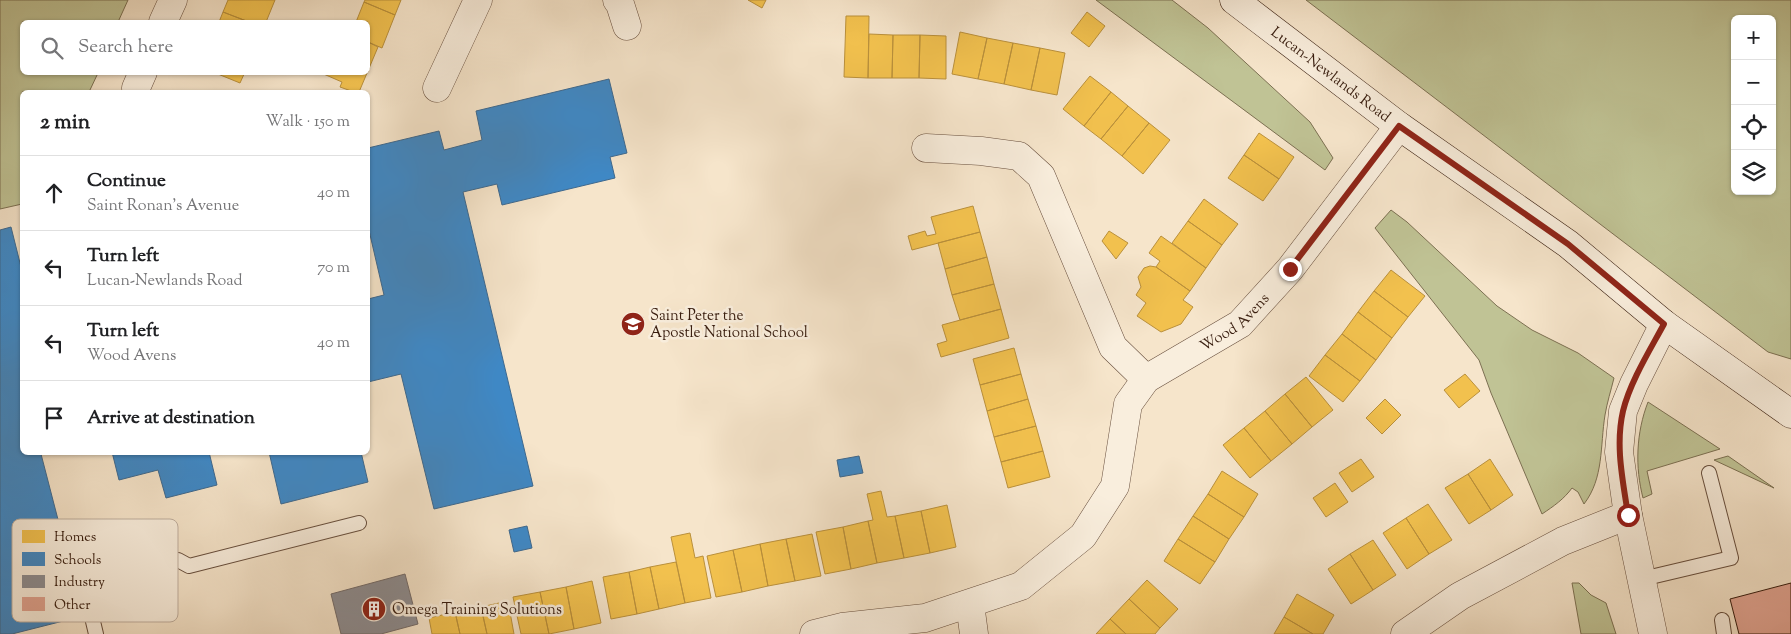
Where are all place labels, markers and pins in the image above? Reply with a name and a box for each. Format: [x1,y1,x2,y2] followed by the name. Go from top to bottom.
[650,306,808,344] place label: Saint Peter the Apostle National School
[620,311,646,337] school or university icon: Saint Peter the Apostle National School
[361,596,387,622] building icon: Omega Training Solutions
[392,600,562,621] place label: Omega Training Solutions

